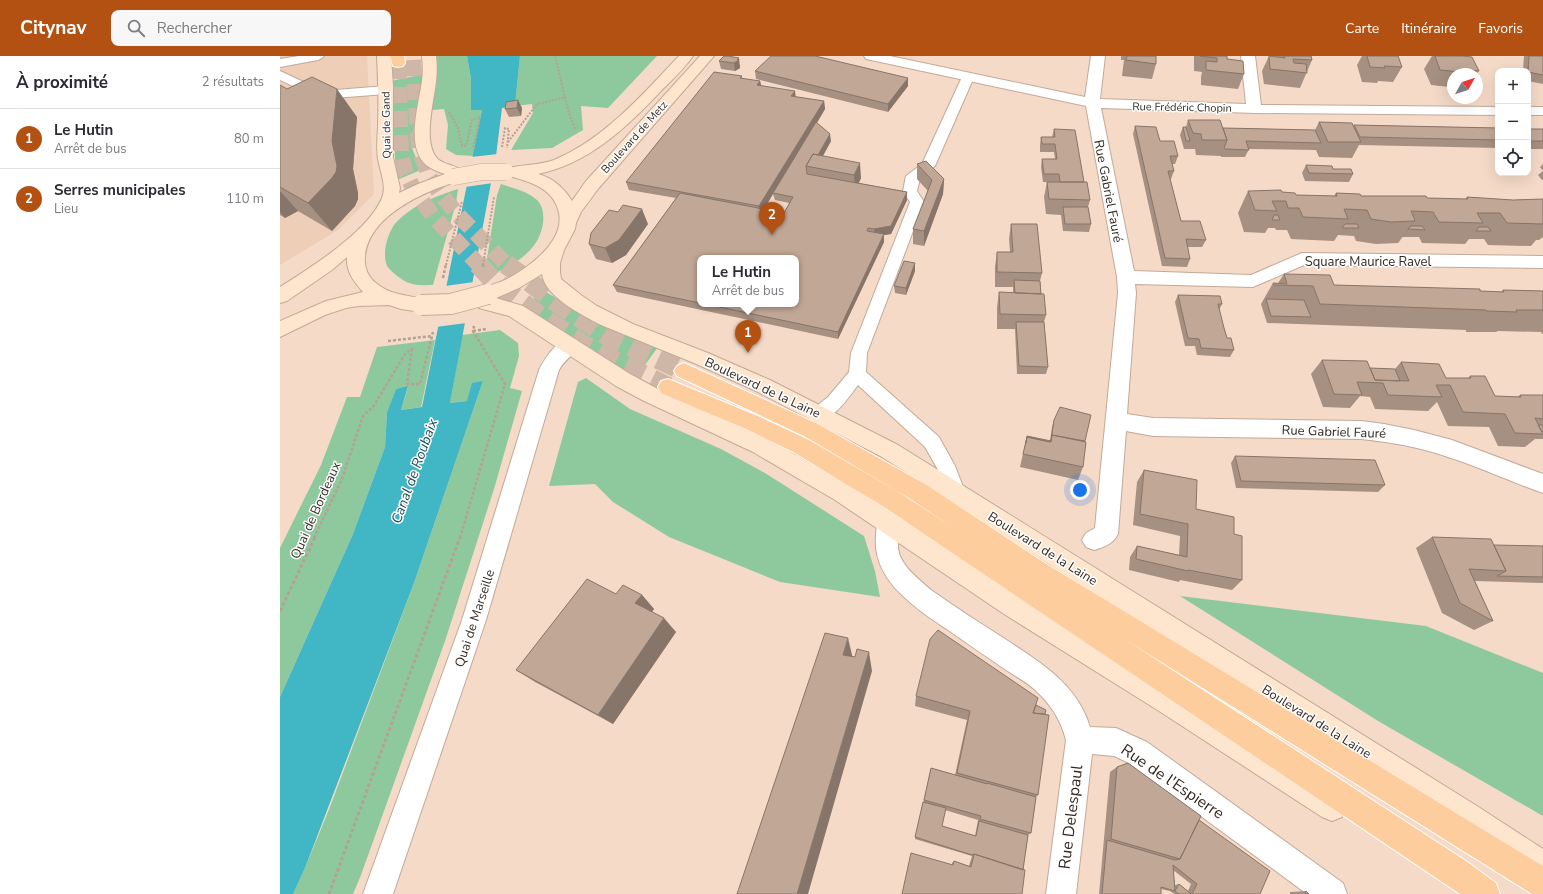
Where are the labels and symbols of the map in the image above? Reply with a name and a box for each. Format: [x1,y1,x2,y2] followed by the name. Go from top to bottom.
[1447,68,1483,104] north arrow
[378,91,395,159] street label: Quai de Gand
[598,98,671,177] street label: Boulevard de Metz
[1132,99,1232,116] street label: Rue Frédéric Chopin
[1089,138,1127,244] street label: Rue Gabriel Fauré
[759,202,785,235] pin: 2
[1305,253,1431,271] street label: Square Maurice Ravel
[735,320,761,353] pin: 1
[702,353,824,423] street label: Boulevard de la Laine
[387,416,442,526] water label: Canal de Roubaix
[1281,421,1387,443] street label: Rue Gabriel Fauré
[286,459,345,562] street label: Quai de Bordeaux
[1070,480,1090,500] your location
[984,508,1101,590] street label: Boulevard de la Laine
[451,567,499,669] street label: Quai de Marseille
[1258,681,1375,763] street label: Boulevard de la Laine
[1116,739,1228,825] street label: Rue de l'Espierre
[1054,763,1088,871] street label: Rue Delespaul

